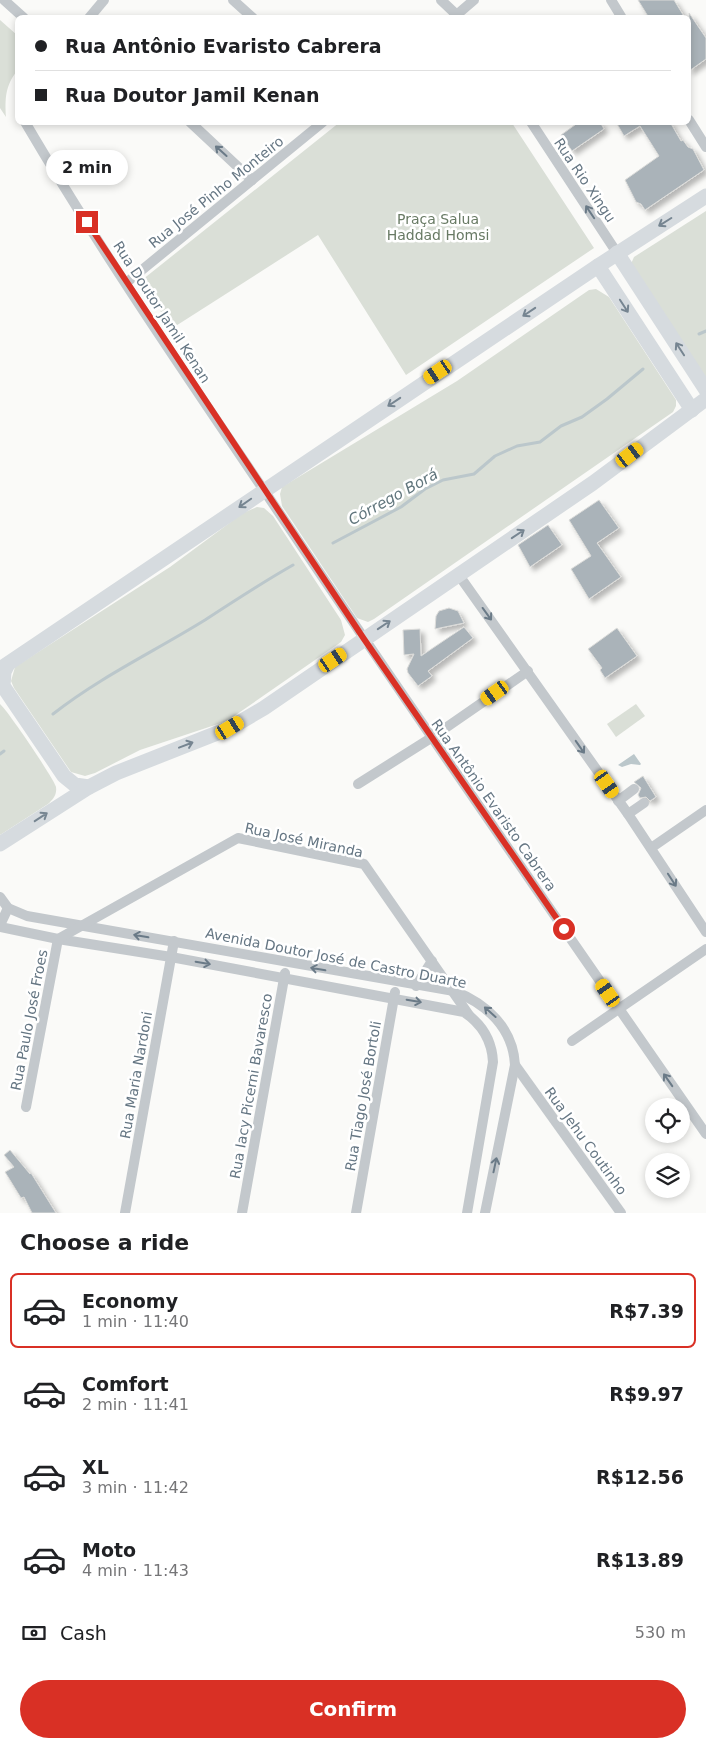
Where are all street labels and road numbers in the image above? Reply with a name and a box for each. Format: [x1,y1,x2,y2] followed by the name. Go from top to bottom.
[146,133,286,251] street label: Rua José Pinho Monteiro
[551,135,619,225] street label: Rua Rio Xingu
[110,238,214,386] street label: Rua Doutor Jamil Kenan
[428,716,560,894] street label: Rua Antônio Evaristo Cabrera
[243,820,365,860] street label: Rua José Miranda
[204,925,468,991] street label: Avenida Doutor José de Castro Duarte
[7,948,51,1092] street label: Rua Paulo José Froes
[227,992,275,1180] street label: Rua Iacy Picerni Bavaresco
[117,1010,155,1140] street label: Rua Maria Nardoni
[342,1020,384,1172] street label: Rua Tiago José Bortoli
[542,1084,630,1198] street label: Rua Jehu Coutinho

